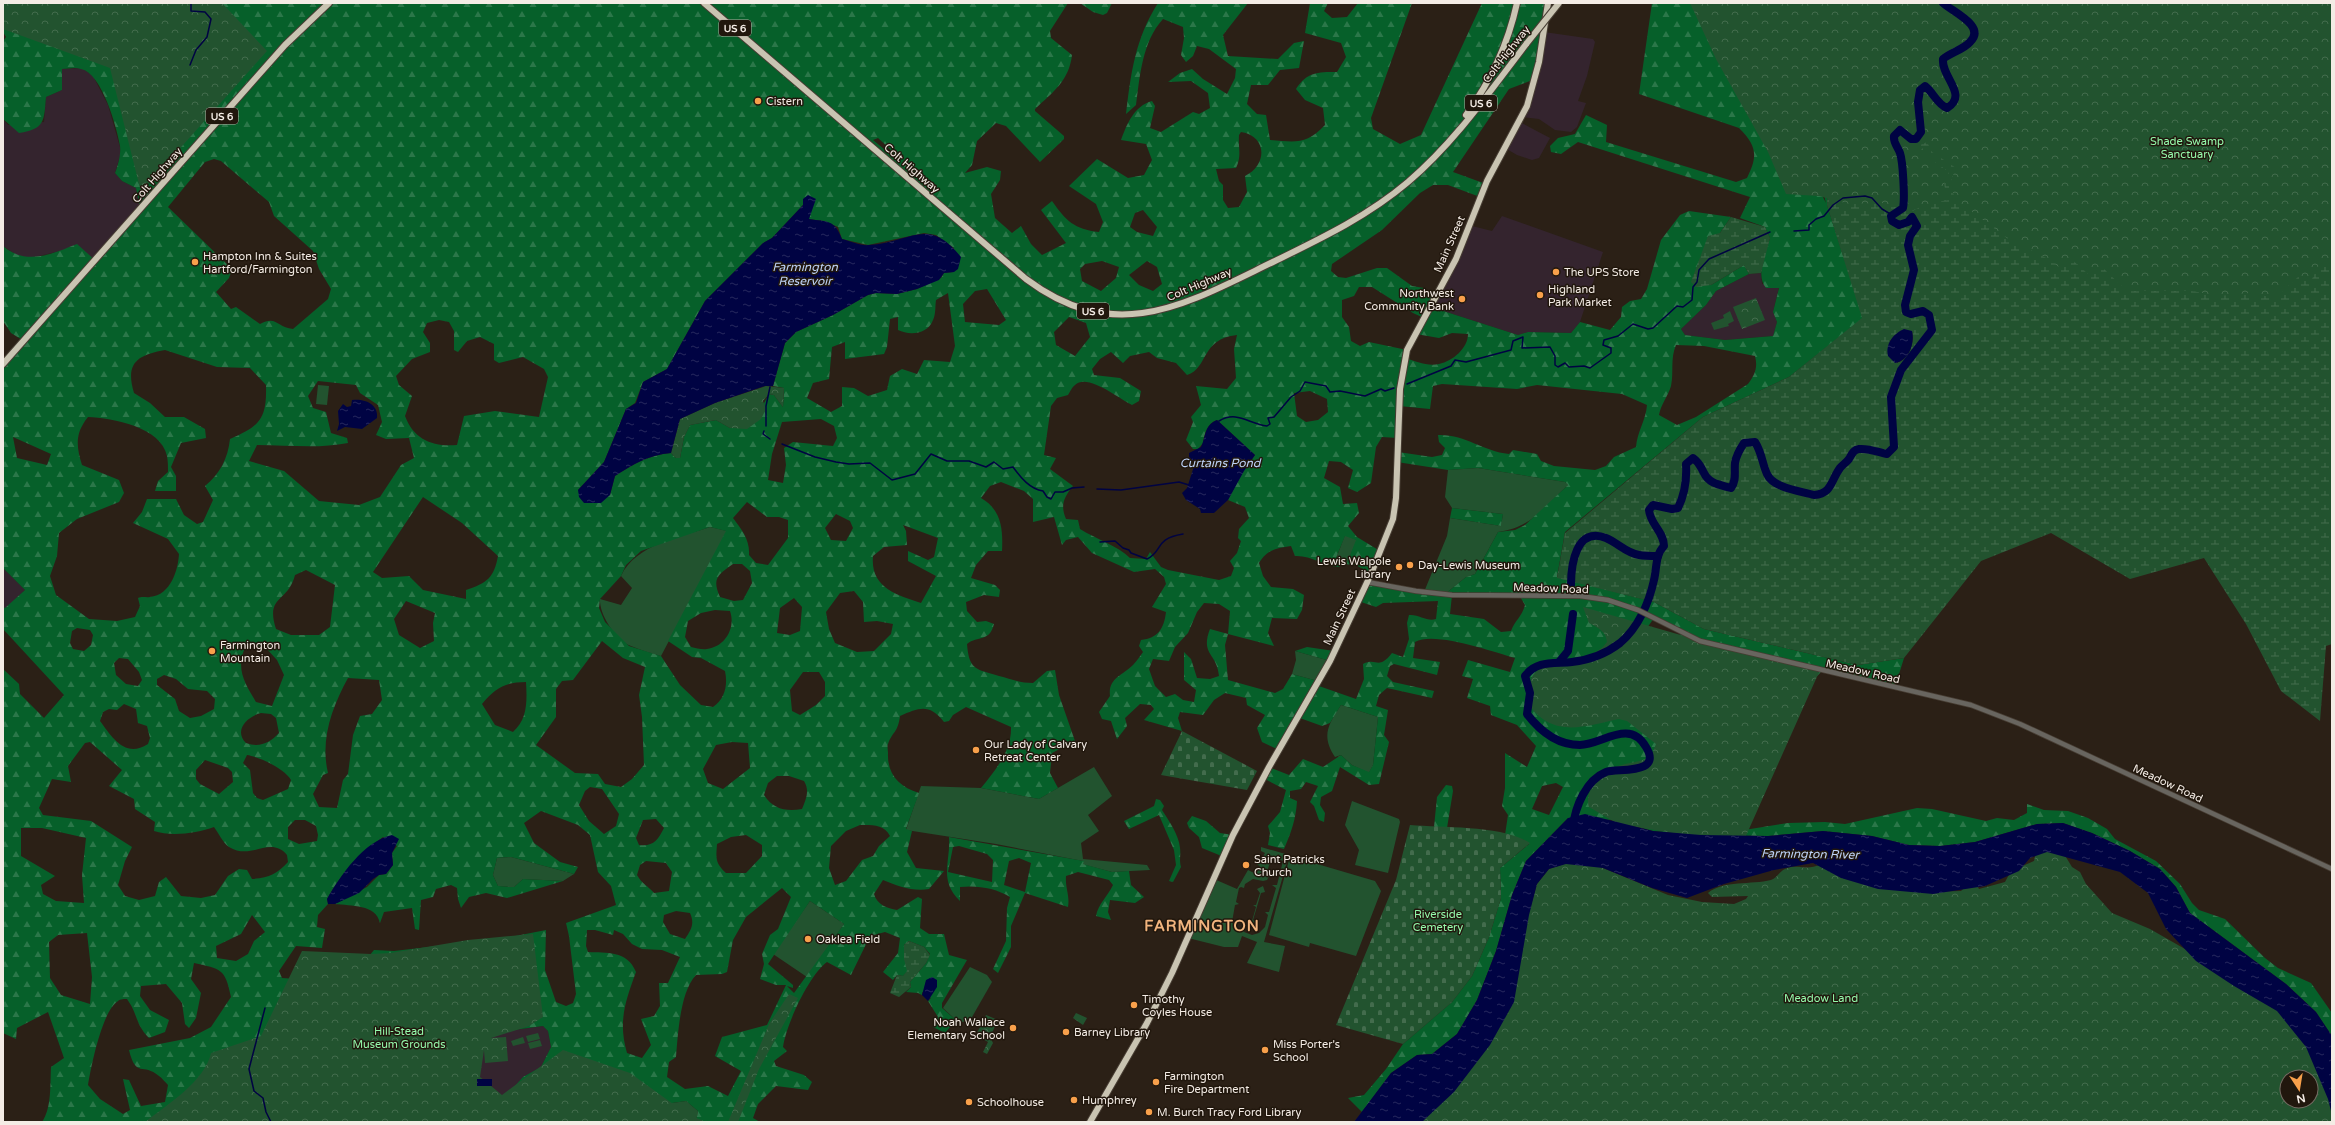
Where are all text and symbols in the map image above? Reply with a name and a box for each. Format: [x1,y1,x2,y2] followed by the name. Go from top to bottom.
[719,20,751,36] road number: US 6
[1480,23,1533,86] street label: Colt Highway
[766,95,803,108] place label: Cistern
[1465,95,1497,111] road number: US 6
[753,96,763,106] marker: Cistern
[206,108,238,124] road number: US 6
[2150,135,2224,161] park label: Shade Swamp Sanctuary
[881,141,942,196] street label: Colt Highway
[130,145,185,206] street label: Colt Highway
[1431,214,1468,275] street label: Main Street
[203,250,317,276] place label: Hampton Inn & Suites Hartford/Farmington
[190,257,200,267] marker: Hampton Inn & Suites Hartford/Farmington
[772,260,839,288] water label: Farmington Reservoir
[1165,265,1234,304] street label: Colt Highway
[1564,266,1639,279] place label: The UPS Store
[1551,267,1561,277] marker: The UPS Store
[1548,283,1612,309] place label: Highland Park Market
[1364,287,1454,313] place label: Northwest Community Bank
[1535,290,1545,300] marker: Highland Park Market
[1457,294,1467,304] marker: Northwest Community Bank
[1077,303,1109,319] road number: US 6
[1180,456,1262,470] water label: Curtains Pond
[1317,555,1391,581] place label: Lewis Walpole Library
[1418,559,1520,572] place label: Day-Lewis Museum
[1405,560,1415,570] marker: Day-Lewis Museum
[1394,562,1404,572] marker: Lewis Walpole Library
[1513,581,1589,596] street label: Meadow Road
[1321,587,1358,647] street label: Main Street
[220,639,280,665] place label: Farmington Mountain
[207,646,217,656] marker: Farmington Mountain
[1825,657,1901,686] street label: Meadow Road
[984,738,1087,764] place label: Our Lady of Calvary Retreat Center
[971,745,981,755] marker: Our Lady of Calvary Retreat Center
[2131,762,2205,805] street label: Meadow Road
[1761,846,1861,862] water label: Farmington River
[1254,853,1325,879] place label: Saint Patricks Church
[1241,860,1251,870] marker: Saint Patricks Church
[1413,908,1463,934] park label: Riverside Cemetery
[1144,917,1260,935] district label: FARMINGTON
[816,933,880,946] place label: Oaklea Field
[803,934,813,944] marker: Oaklea Field
[1784,992,1858,1005] park label: Meadow Land
[1142,993,1212,1019] place label: Timothy Coyles House
[1129,1000,1139,1010] marker: Timothy Coyles House
[907,1016,1005,1042] place label: Noah Wallace Elementary School
[1008,1023,1018,1033] marker: Noah Wallace Elementary School
[352,1025,446,1051] park label: Hill-Stead Museum Grounds
[1074,1026,1150,1039] place label: Barney Library
[1061,1027,1071,1037] marker: Barney Library
[1273,1038,1340,1064] place label: Miss Porter's School
[1260,1045,1270,1055] marker: Miss Porter's School
[2279,1069,2319,1109] north arrow
[1164,1070,1249,1096] place label: Farmington Fire Department
[1151,1077,1161,1087] marker: Farmington Fire Department
[2295,1091,2307,1106] text: N
[1082,1094,1137,1107] place label: Humphrey
[1069,1095,1079,1105] marker: Humphrey
[977,1096,1044,1109] place label: Schoolhouse
[964,1097,974,1107] marker: Schoolhouse
[1157,1106,1302,1119] place label: M. Burch Tracy Ford Library
[1144,1107,1154,1117] marker: M. Burch Tracy Ford Library

